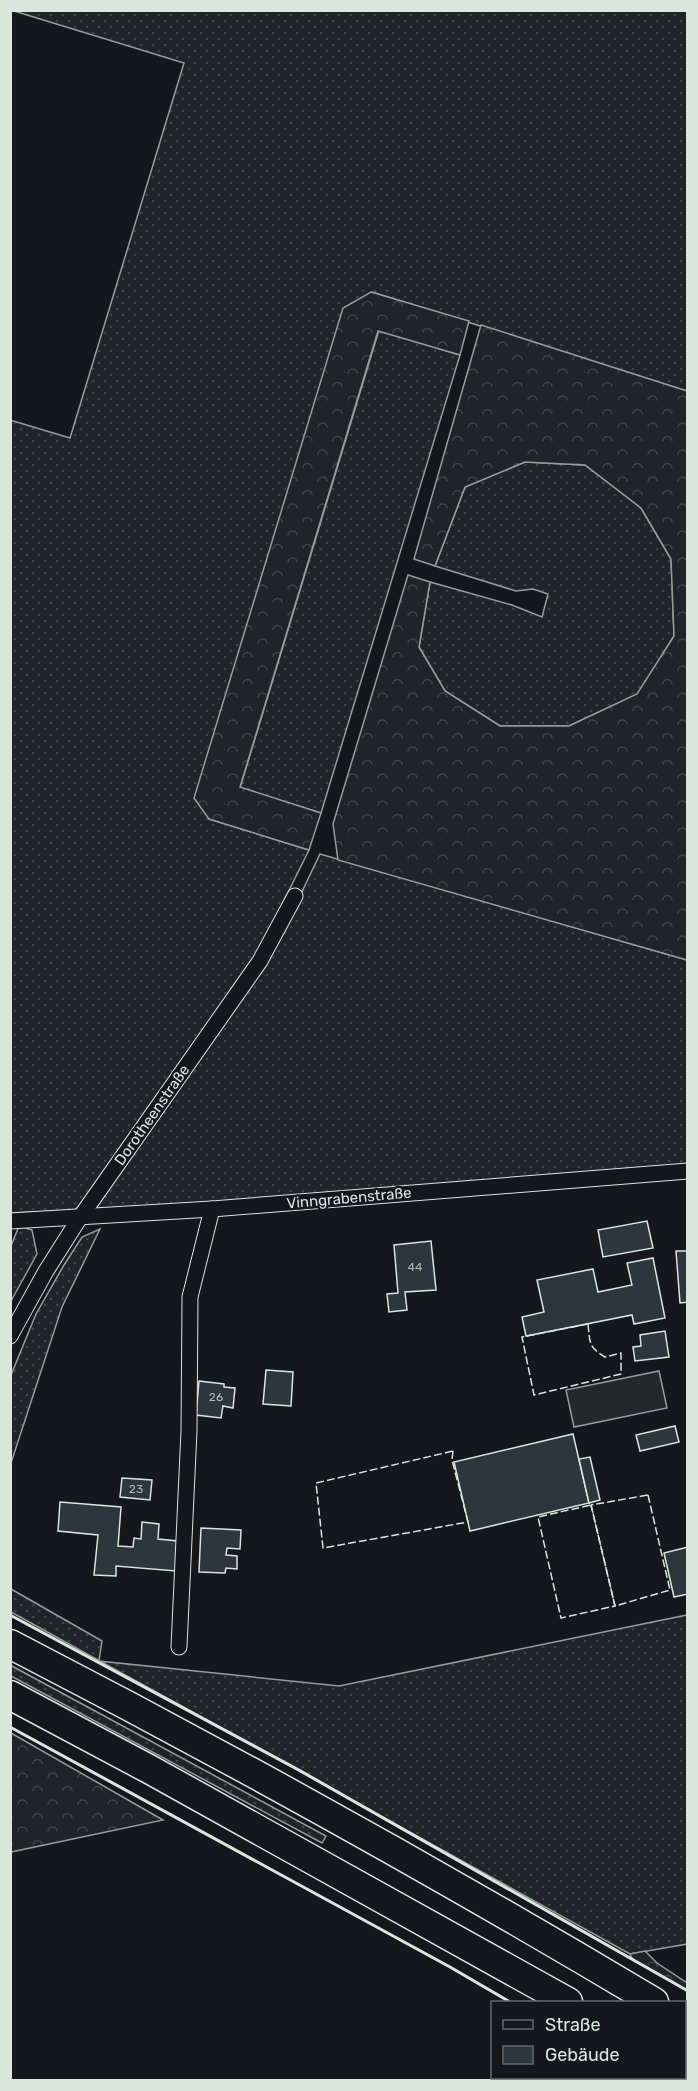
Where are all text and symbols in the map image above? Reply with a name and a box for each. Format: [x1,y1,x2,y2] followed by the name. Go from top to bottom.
[111,1061,193,1169] street label: Dorotheenstraße
[286,1184,412,1212] street label: Vinngrabenstraße
[408,1260,423,1274] house number: 44
[209,1390,223,1404] house number: 26
[129,1482,143,1496] house number: 23
[491,2001,686,2079] legend
[545,2014,601,2036] text: Straße
[545,2044,620,2066] text: Gebäude

